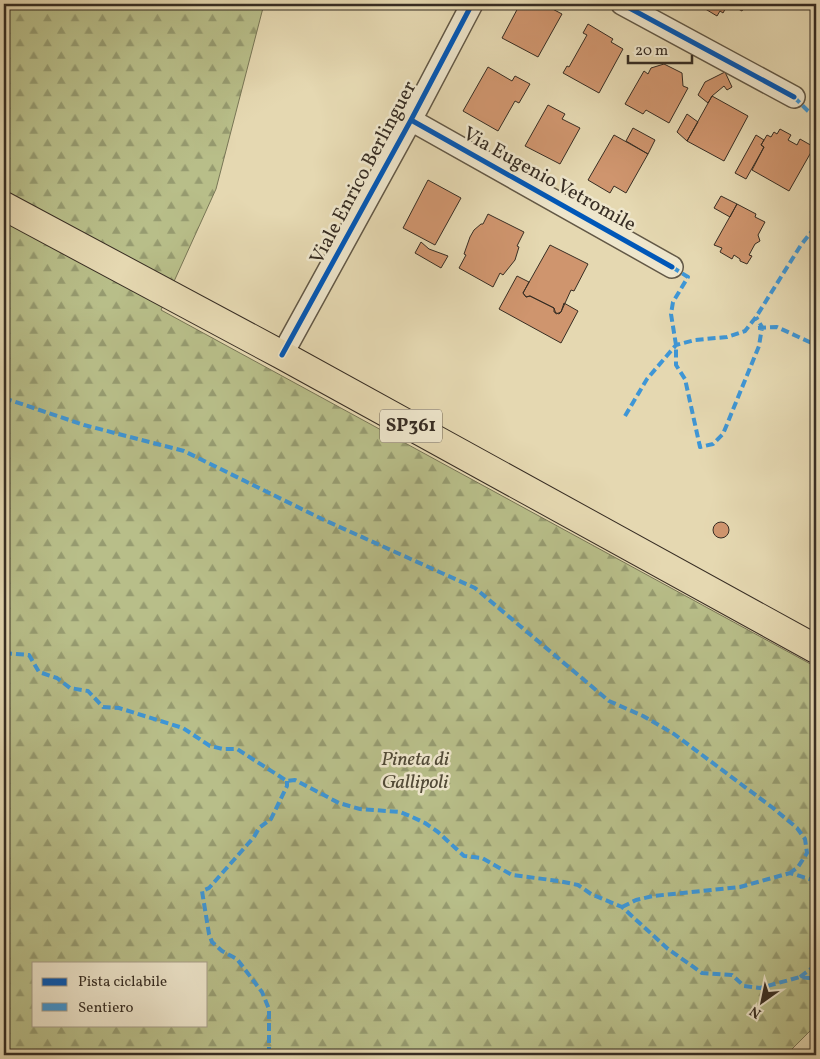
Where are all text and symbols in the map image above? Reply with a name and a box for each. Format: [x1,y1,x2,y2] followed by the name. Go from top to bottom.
[628,32,691,64] scale bar
[635,41,668,62] text: 20 m
[304,76,424,270] street label: Viale Enrico Berlinguer
[457,121,641,239] street label: Via Eugenio Vetromile
[380,410,442,442] road number: SP361
[381,746,450,797] park label: Pineta di Gallipoli
[32,962,208,1026] legend
[78,972,167,993] text: Pista ciclabile
[738,976,788,1026] north arrow
[78,998,134,1019] text: Sentiero
[746,1001,765,1022] text: N

